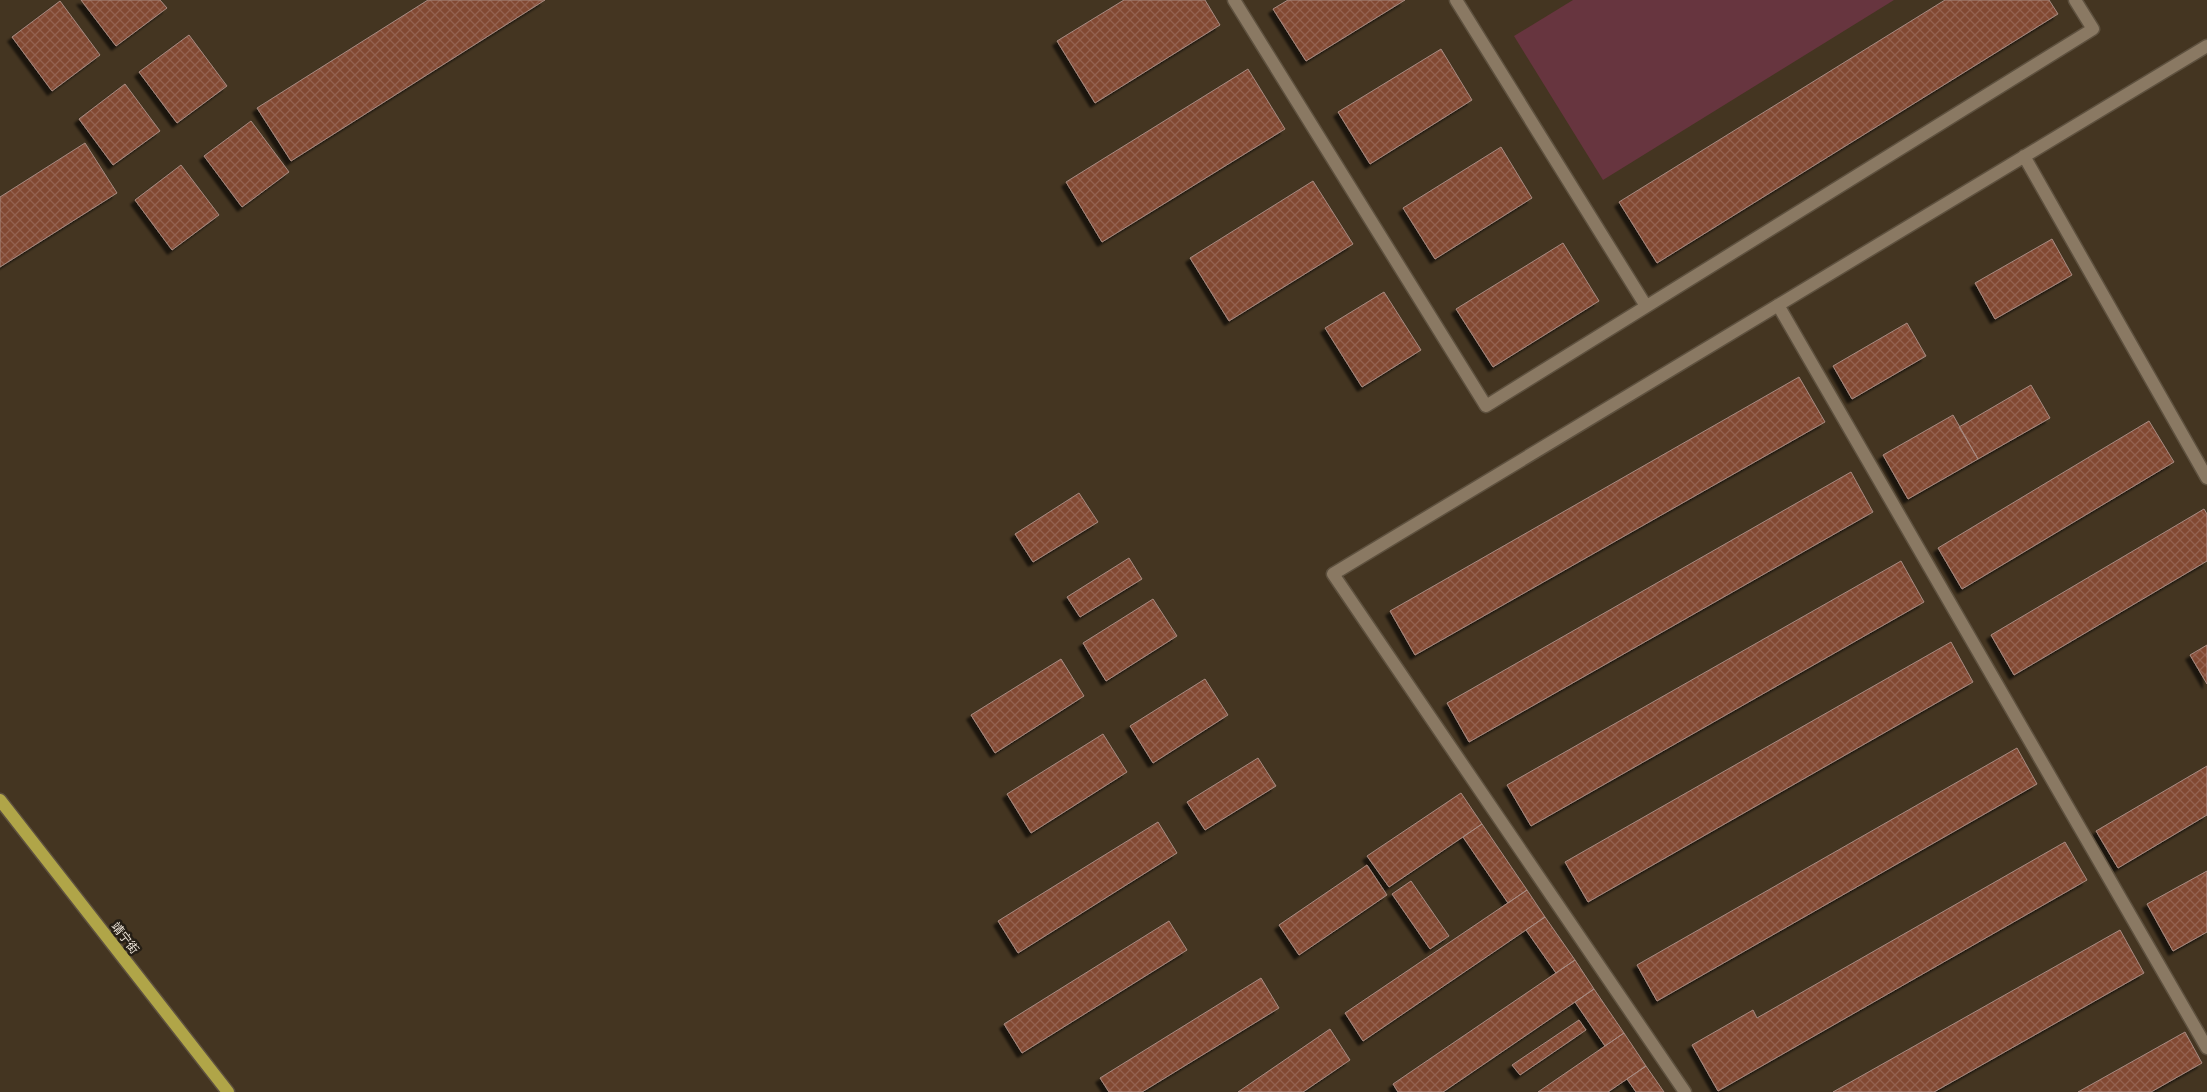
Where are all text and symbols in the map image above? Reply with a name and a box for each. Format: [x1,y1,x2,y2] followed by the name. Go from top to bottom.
[109,920,142,956] street label: 靖宁街

